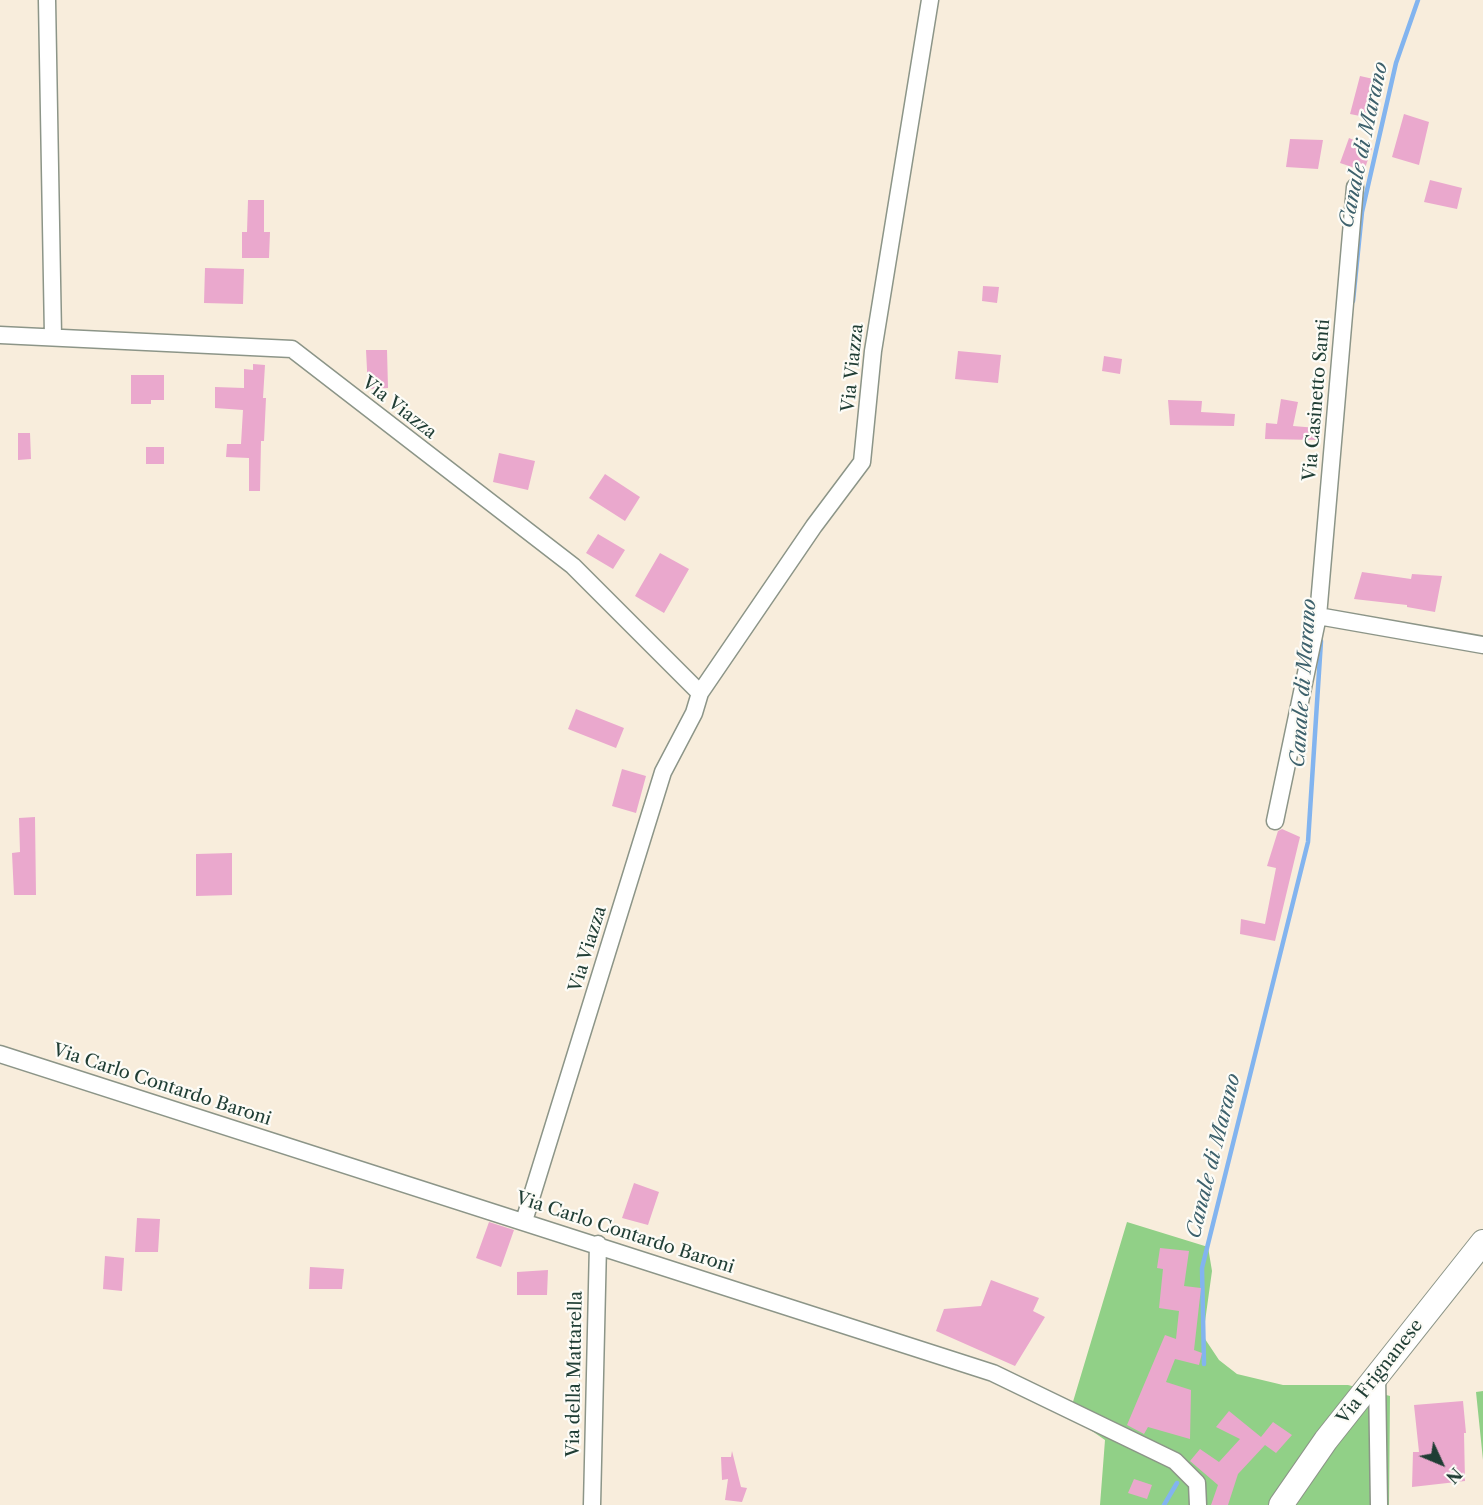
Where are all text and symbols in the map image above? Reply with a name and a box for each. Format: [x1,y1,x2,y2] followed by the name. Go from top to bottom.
[1335,60,1393,230] water label: Canale di Marano
[1299,318,1335,482] street label: Via Casinetto Santi
[838,323,868,413] street label: Via Viazza
[357,372,441,444] street label: Via Viazza
[1286,598,1322,768] water label: Canale di Marano
[565,903,611,995] street label: Via Viazza
[50,1039,274,1131] street label: Via Carlo Contardo Baroni
[1182,1071,1246,1241] water label: Canale di Marano
[513,1187,737,1279] street label: Via Carlo Contardo Baroni
[563,1291,587,1457] street label: Via della Mattarella
[1332,1315,1428,1429] street label: Via Frignanese
[1411,1433,1471,1493] north arrow
[1442,1464,1466,1487] text: N

